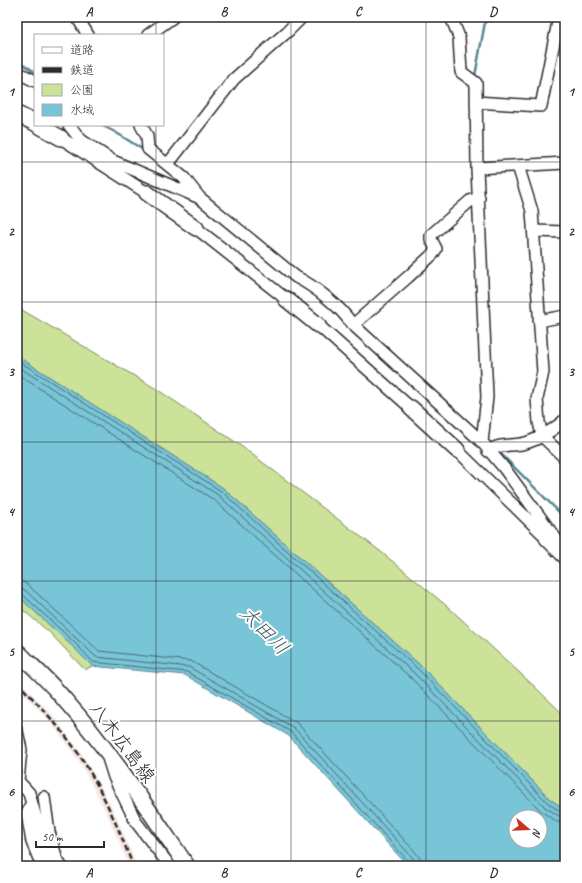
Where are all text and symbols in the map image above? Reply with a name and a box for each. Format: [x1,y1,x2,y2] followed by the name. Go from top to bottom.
[86,4,94,20] text: A
[221,4,229,20] text: B
[355,4,363,20] text: C
[489,4,498,20] text: D
[34,34,164,126] legend
[70,42,94,58] text: 道路
[70,62,94,78] text: 鉄道
[70,82,94,98] text: 公園
[8,84,16,100] text: 1
[568,84,576,100] text: 1
[70,102,94,118] text: 水域
[8,224,15,240] text: 2
[568,224,575,240] text: 2
[8,364,15,380] text: 3
[568,364,575,380] text: 3
[8,504,16,520] text: 4
[568,504,576,520] text: 4
[235,600,295,660] water label: 太田川
[8,644,15,660] text: 5
[568,644,575,660] text: 5
[84,697,160,788] street label: 八木広島線
[8,784,15,800] text: 6
[568,784,575,800] text: 6
[508,809,548,849] north arrow
[36,823,104,849] scale bar
[529,827,545,840] text: N
[42,829,64,845] text: 50 m
[86,865,94,881] text: A
[221,865,229,881] text: B
[355,865,363,881] text: C
[489,865,498,881] text: D

